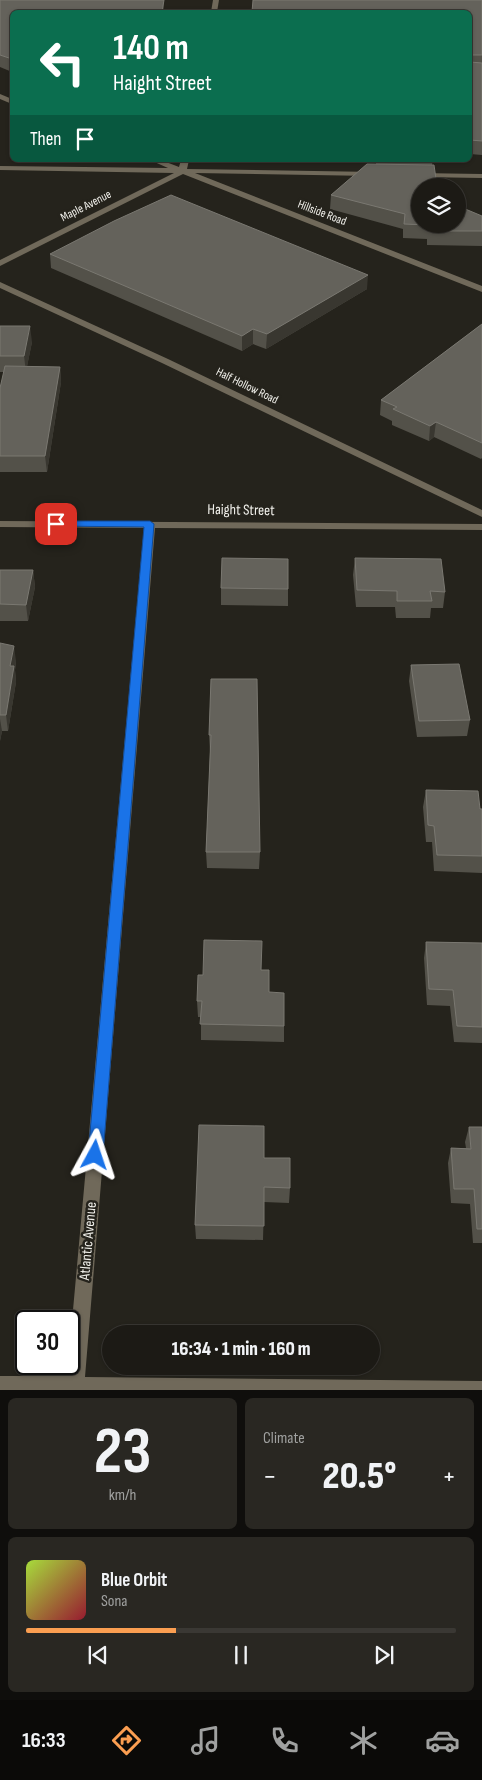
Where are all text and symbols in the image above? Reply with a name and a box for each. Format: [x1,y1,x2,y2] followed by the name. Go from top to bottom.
[113,27,189,70] text: 140 m
[30,30,95,95] icon: left
[113,70,212,97] text: Haight Street
[71,125,99,153] icon: arrive
[30,128,61,151] text: Then
[411,178,466,233] map controls
[411,178,466,233] button: layers
[58,187,114,225] street label: Maple Avenue
[295,197,349,229] street label: Hillside Road
[213,364,281,408] street label: Half Hollow Road
[207,500,275,520] street label: Haight Street
[35,503,77,545] pin
[42,510,70,538] icon: arrive
[68,1128,120,1180] position arrow
[75,1201,101,1282] street label: Atlantic Avenue
[15,1310,80,1375] speed limit sign: 30
[171,1338,311,1361] text: 16:34 · 1 min · 160 m
[94,1414,151,1492] text: 23
[263,1429,305,1448] text: Climate
[323,1454,396,1499] text: 20.5°
[263,1460,277,1493] text: −
[442,1460,456,1493] text: +
[109,1486,136,1505] text: km/h
[101,1569,167,1592] text: Blue Orbit
[101,1592,128,1611] text: Sona
[84,1641,112,1669] icon: previous
[227,1641,255,1669] icon: pause
[370,1641,398,1669] icon: next
[109,1723,144,1758] icon: directions
[188,1723,223,1758] icon: music
[267,1723,302,1758] icon: phone
[346,1723,381,1758] icon: climate
[425,1723,460,1758] icon: car
[22,1727,66,1754] text: 16:33

